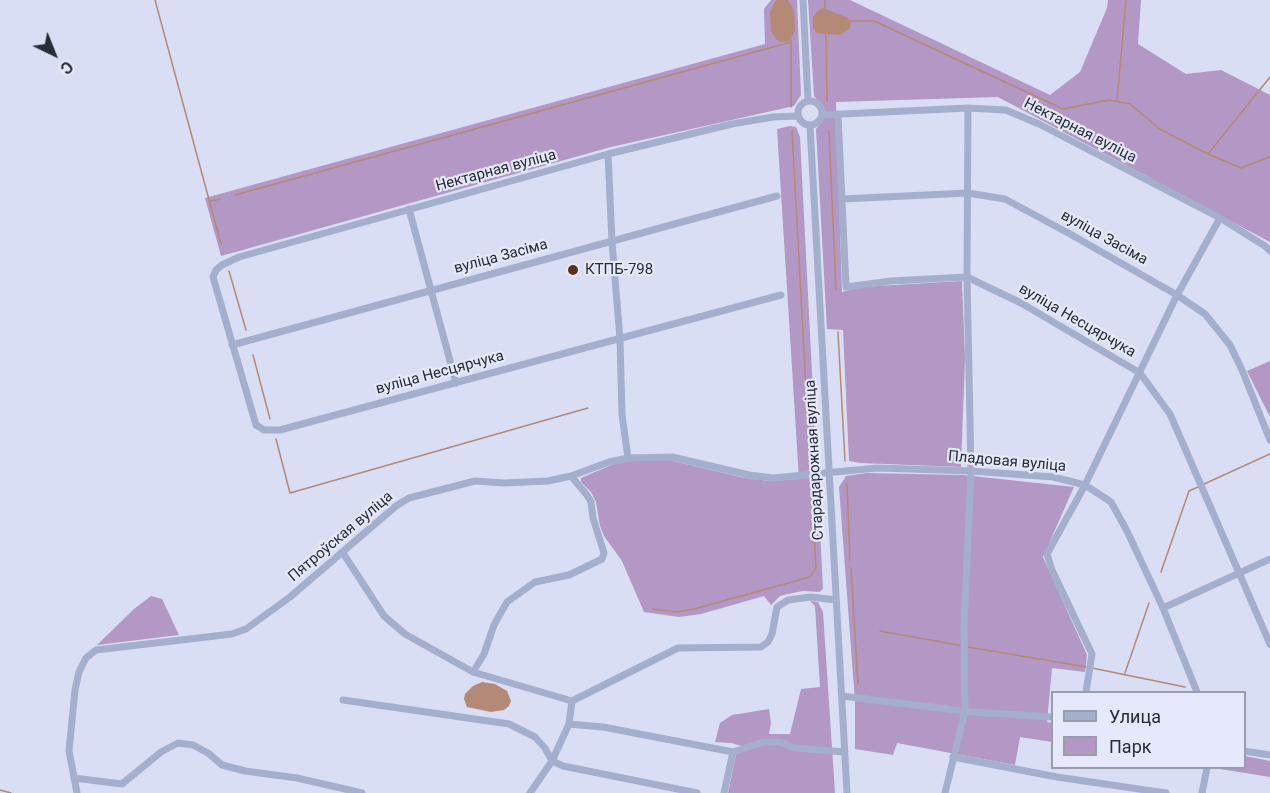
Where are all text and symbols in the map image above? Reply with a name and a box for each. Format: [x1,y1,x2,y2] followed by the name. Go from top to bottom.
[24,24,84,84] north arrow
[56,57,77,78] text: С
[1021,95,1139,167] street label: Нектарная вуліца
[434,146,558,196] street label: Нектарная вуліца
[1058,207,1150,269] street label: вуліца Засіма
[452,236,550,278] street label: вуліца Засіма
[585,261,653,279] place label: КТПБ-798
[566,263,580,277] marker: КТПБ-798
[1015,280,1139,362] street label: вуліца Несцярчука
[374,347,506,399] street label: вуліца Несцярчука
[802,379,828,541] street label: Старадарожная вуліца
[947,448,1067,476] street label: Пладовая вуліца
[285,488,397,586] street label: Пятроўская вуліца
[1051,691,1246,769] legend
[1109,706,1161,727] text: Улица
[1109,736,1151,757] text: Парк

